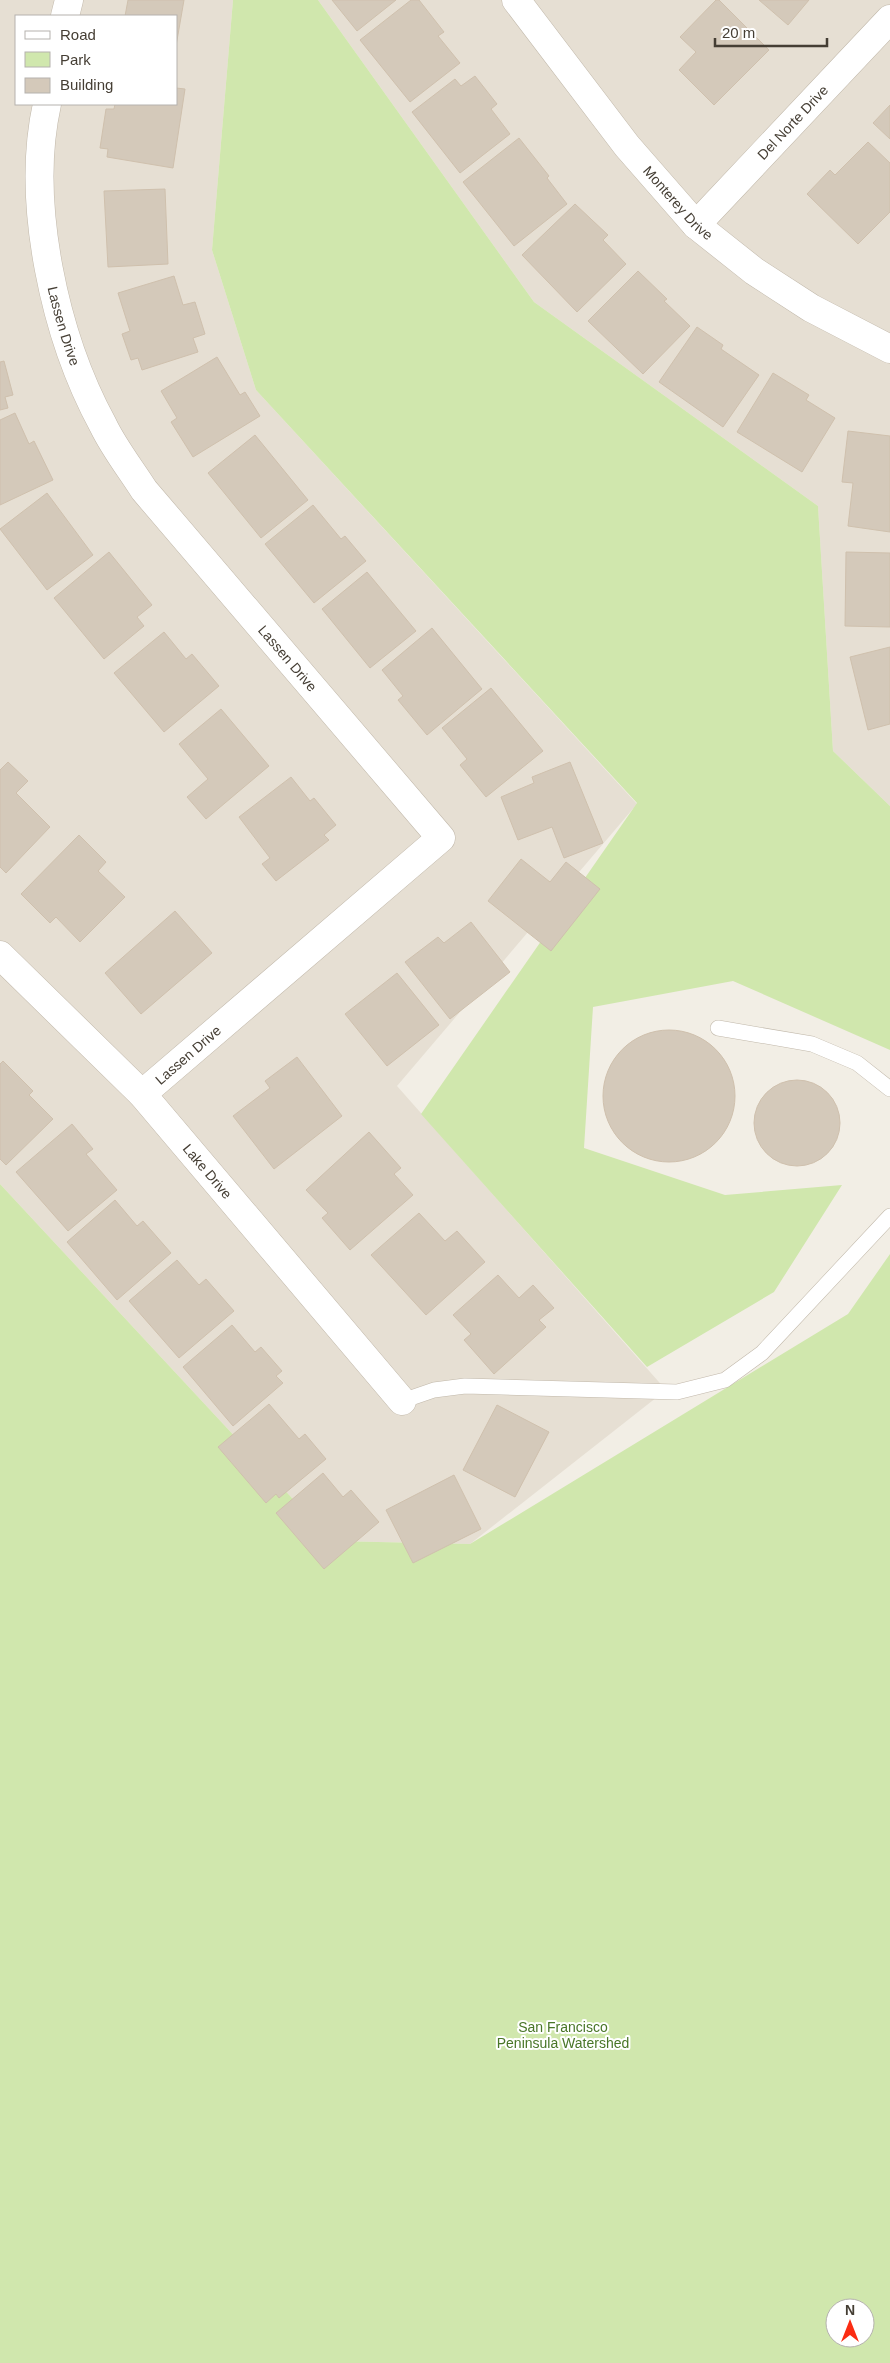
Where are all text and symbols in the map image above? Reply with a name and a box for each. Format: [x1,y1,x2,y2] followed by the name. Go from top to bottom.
[15,15,178,105] legend
[715,15,828,47] scale bar
[722,24,755,41] text: 20 m
[60,26,96,43] text: Road
[60,51,91,68] text: Park
[60,76,113,93] text: Building
[754,82,831,163] street label: Del Norte Drive
[640,163,716,243] street label: Monterey Drive
[45,285,83,368] street label: Lassen Drive
[255,622,320,695] street label: Lassen Drive
[152,1022,224,1088] street label: Lassen Drive
[180,1141,235,1202] street label: Lake Drive
[497,2019,629,2051] park label: San Francisco Peninsula Watershed
[825,2298,875,2348] north arrow
[845,2302,855,2318] text: N

